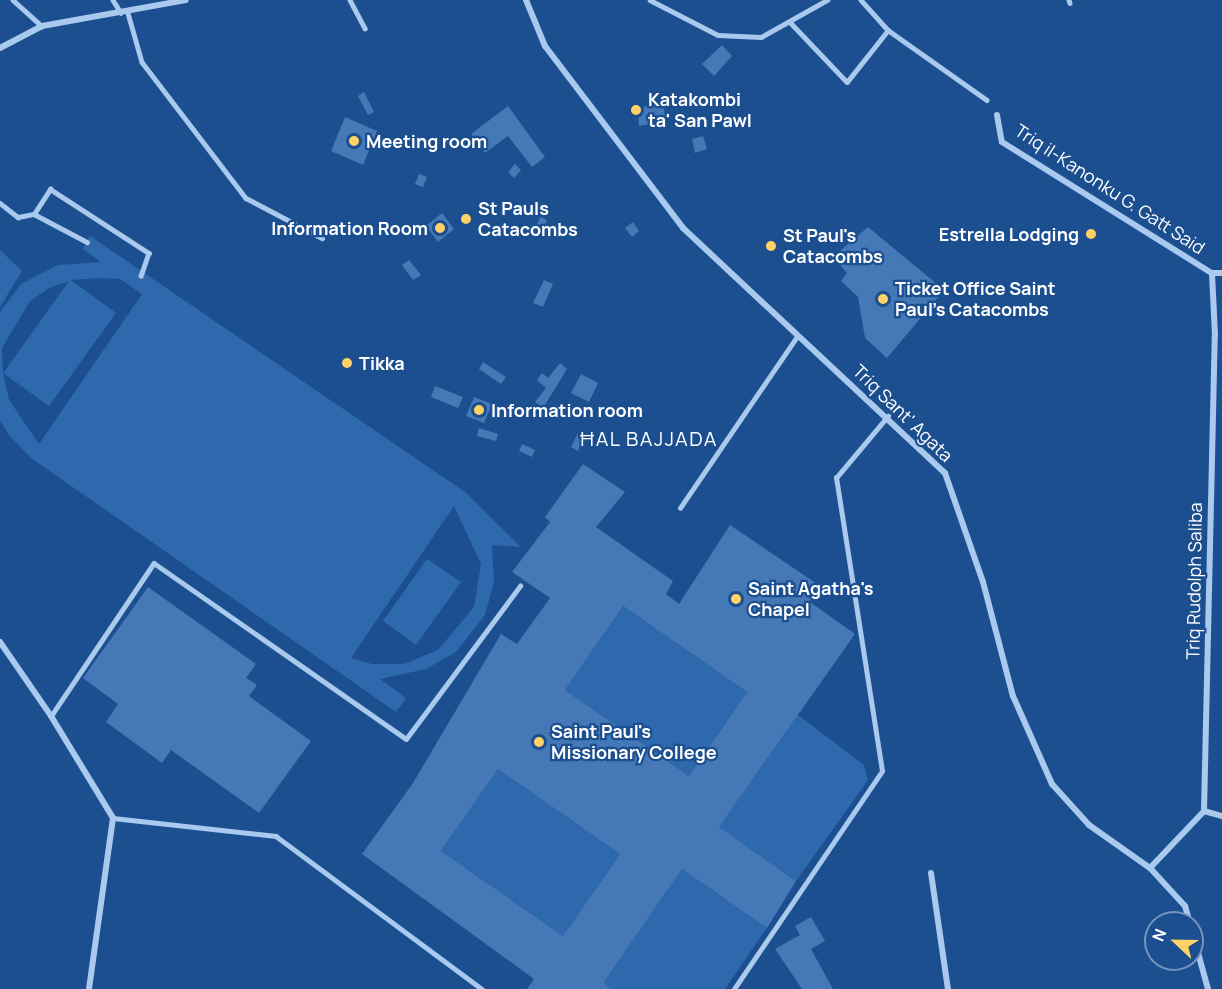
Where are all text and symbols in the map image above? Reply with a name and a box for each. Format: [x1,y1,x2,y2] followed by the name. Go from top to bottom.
[648,89,752,132] place label: Katakombi ta' San Pawl
[629,103,643,117] marker: Katakombi ta' San Pawl
[1011,119,1209,259] street label: Triq il-Kanonku G. Gatt Said
[366,130,487,152] place label: Meeting room
[347,134,361,148] marker: Meeting room
[478,198,578,240] place label: St Pauls Catacombs
[459,212,473,226] marker: St Pauls Catacombs
[271,217,428,239] place label: Information Room
[433,221,447,235] marker: Information Room
[939,223,1079,245] place label: Estrella Lodging
[783,225,883,268] place label: St Paul's Catacombs
[1084,227,1098,241] marker: Estrella Lodging
[764,239,778,253] marker: St Paul's Catacombs
[895,278,1056,320] place label: Ticket Office Saint Paul's Catacombs
[876,292,890,306] marker: Ticket Office Saint Paul's Catacombs
[359,352,405,374] place label: Tikka
[340,356,354,370] marker: Tikka
[849,360,957,466] street label: Triq Sant' Agata
[491,399,643,421] place label: Information room
[472,403,486,417] marker: Information room
[580,426,718,450] district label: ĦAL BAJJADA
[1182,502,1206,660] street label: Triq Rudolph Saliba
[748,578,873,620] place label: Saint Agatha's Chapel
[729,592,743,606] marker: Saint Agatha's Chapel
[551,721,717,764] place label: Saint Paul's Missionary College
[532,735,546,749] marker: Saint Paul's Missionary College
[1144,911,1204,971] north arrow
[1147,926,1172,944] text: N

